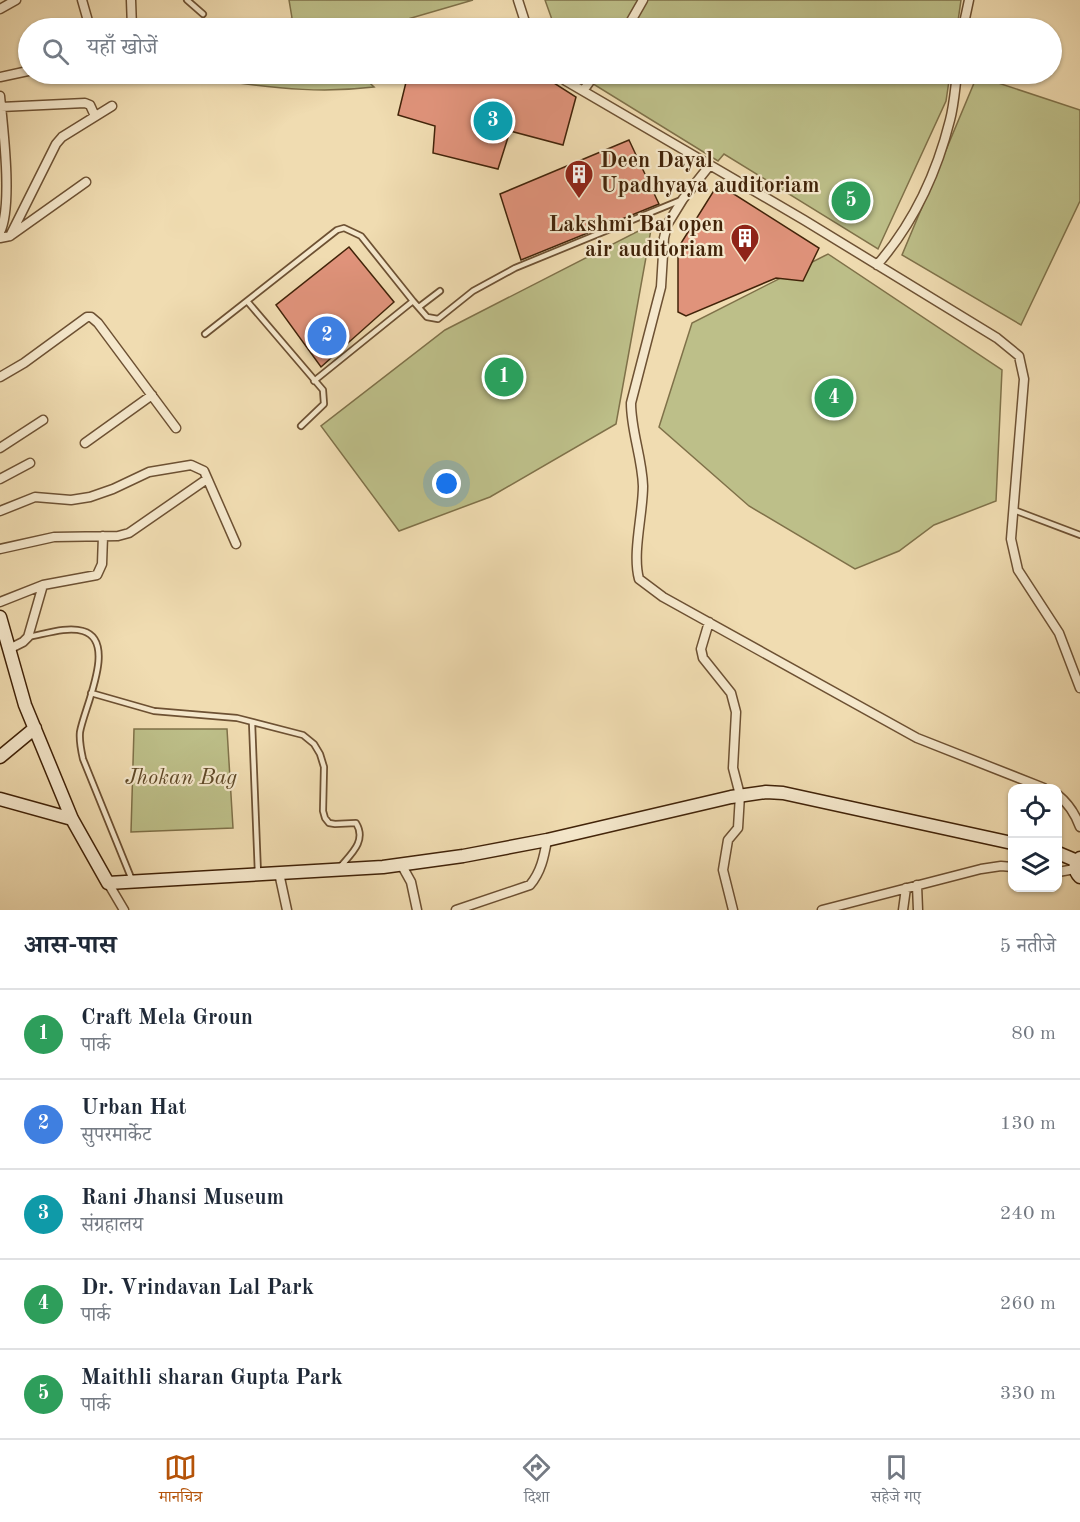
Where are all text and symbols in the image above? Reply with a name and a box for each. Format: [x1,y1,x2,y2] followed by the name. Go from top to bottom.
[18,18,1062,84] search box
[39,35,72,68] icon: search
[87,37,158,59] text: यहाँ खोजें
[474,98,512,144] pin: 3
[600,150,820,197] place label: Deen Dayal Upadhyaya auditoriam
[563,158,595,200] building icon: Deen Dayal Upadhyaya auditoriam
[832,178,870,224] pin: 5
[549,214,724,261] place label: Lakshmi Bai open air auditoriam
[729,222,761,264] building icon: Lakshmi Bai open air auditoriam
[308,314,346,358] pin: 2
[484,354,524,400] pin: 1
[814,376,854,420] pin: 4
[432,469,461,498] your location
[125,767,238,789] park label: Jhokan Bag
[1008,784,1062,892] map controls
[1008,784,1062,838] button: locate
[1008,838,1062,892] button: layers
[24,933,116,959] text: आस-पास
[999,937,1056,957] text: 5 नतीजे
[81,1007,253,1029] text: Craft Mela Groun
[38,1024,49,1044] text: 1
[1011,1024,1056,1044] text: 80 m
[81,1036,110,1056] text: पार्क
[81,1097,187,1119] text: Urban Hat
[38,1114,49,1134] text: 2
[1000,1114,1056,1134] text: 130 m
[81,1126,151,1146] text: सुपरमार्केट
[81,1187,284,1209] text: Rani Jhansi Museum
[38,1204,49,1224] text: 3
[1000,1204,1056,1224] text: 240 m
[81,1216,143,1236] text: संग्रहालय
[81,1277,314,1299] text: Dr. Vrindavan Lal Park
[38,1294,49,1314] text: 4
[1000,1294,1056,1314] text: 260 m
[81,1306,110,1326] text: पार्क
[81,1367,343,1389] text: Maithli sharan Gupta Park
[38,1384,49,1404] text: 5
[1000,1384,1056,1404] text: 330 m
[81,1396,110,1416] text: पार्क
[159,1451,202,1512] tab: मानचित्र
[520,1451,553,1512] tab: दिशा
[871,1451,921,1512] tab: सहेजे गए

